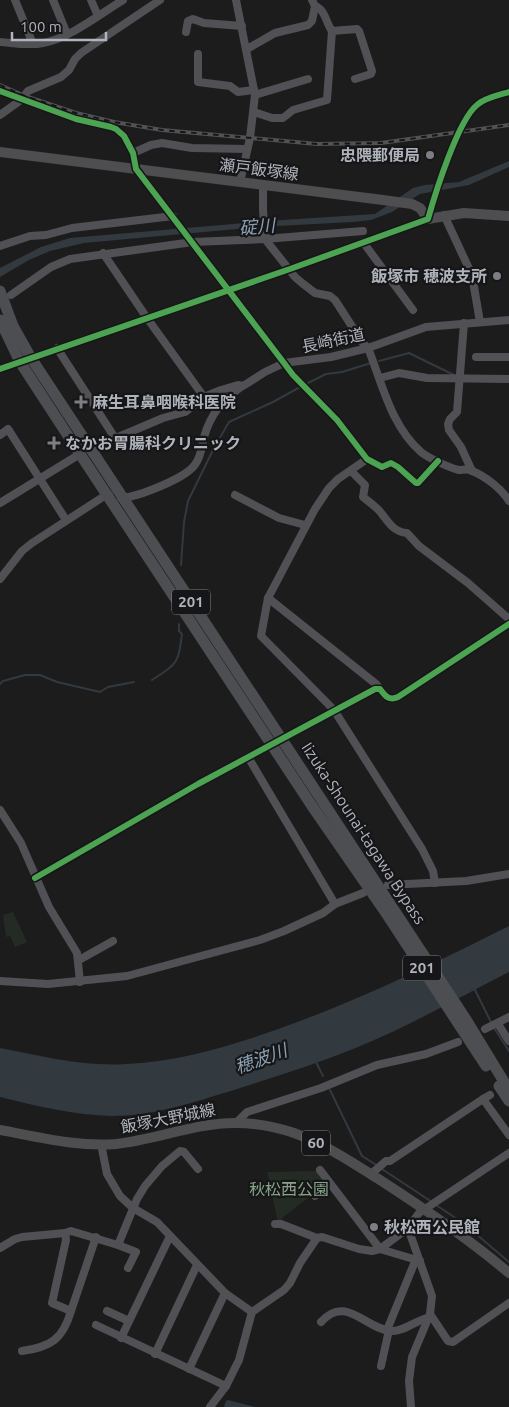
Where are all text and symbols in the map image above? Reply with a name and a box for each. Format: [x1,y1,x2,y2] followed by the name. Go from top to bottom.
[12,10,106,42] scale bar
[20,18,62,35] text: 100 m
[340,146,420,164] place label: 忠隈郵便局
[424,149,436,161] marker: 忠隈郵便局
[218,155,300,183] street label: 瀬戸飯塚線
[238,214,278,238] water label: 碇川
[370,267,487,285] place label: 飯塚市 穂波支所
[491,270,503,282] marker: 飯塚市 穂波支所
[300,325,366,355] street label: 長崎街道
[92,393,236,411] place label: 麻生耳鼻咽喉科医院
[74,395,88,409] marker: 麻生耳鼻咽喉科医院
[65,434,241,452] place label: なかお胃腸科クリニック
[47,436,61,450] marker: なかお胃腸科クリニック
[172,590,210,614] road number: 201
[299,739,430,927] street label: Iizuka-Shounai-tagawa Bypass
[403,956,441,980] road number: 201
[232,1039,291,1077] water label: 穂波川
[119,1100,217,1136] street label: 飯塚大野城線
[302,1130,330,1156] road number: 60
[249,1180,329,1198] park label: 秋松西公園
[384,1218,480,1236] place label: 秋松西公民館
[368,1221,380,1233] marker: 秋松西公民館

